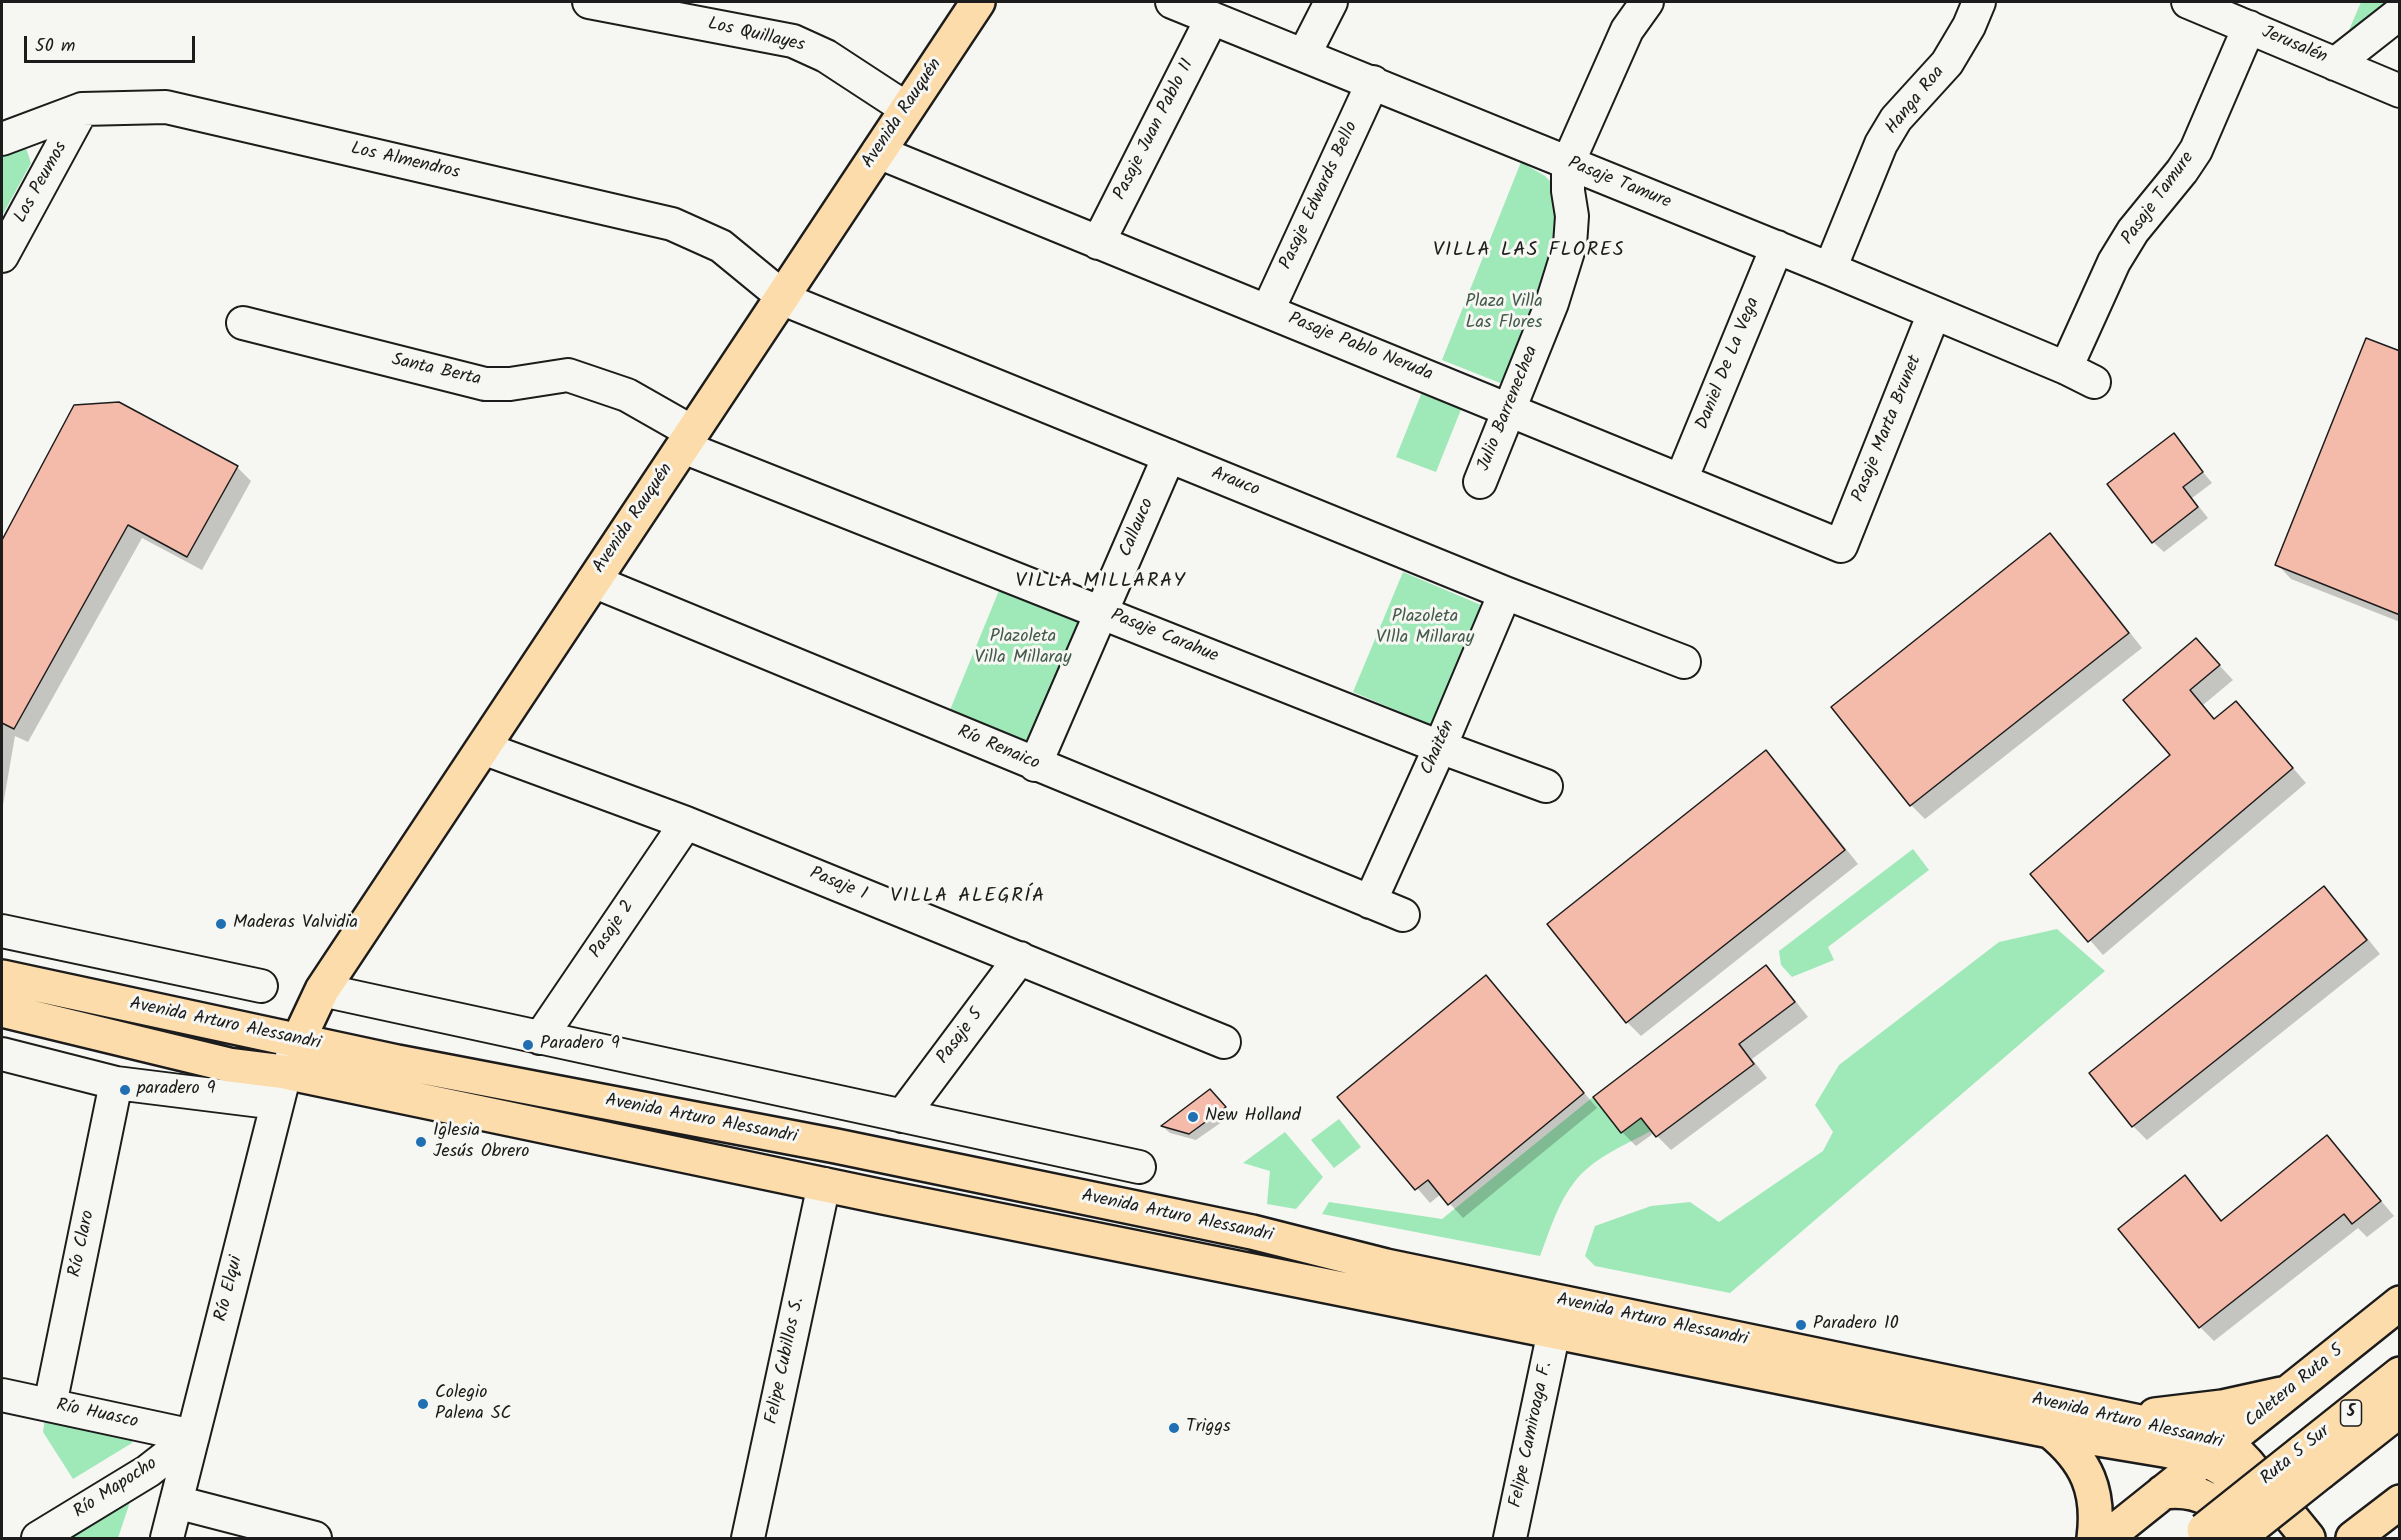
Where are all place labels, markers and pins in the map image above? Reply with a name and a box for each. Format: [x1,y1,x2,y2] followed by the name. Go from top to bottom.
[233,913,358,935] place label: Maderas Valvidia
[214,917,228,931] marker: Maderas Valvidia
[540,1034,620,1056] place label: Paradero 9
[521,1038,535,1052] marker: Paradero 9
[137,1079,216,1101] place label: paradero 9
[118,1083,132,1097] marker: paradero 9
[1205,1106,1301,1128] place label: New Holland
[1186,1110,1200,1124] marker: New Holland
[433,1121,529,1164] place label: Iglesia Jesús Obrero
[414,1135,428,1149] marker: Iglesia Jesús Obrero
[1813,1314,1899,1336] place label: Paradero 10
[1794,1318,1808,1332] marker: Paradero 10
[435,1383,511,1426] place label: Colegio Palena SC
[416,1397,430,1411] marker: Colegio Palena SC
[1186,1417,1231,1439] place label: Triggs
[1167,1421,1181,1435] marker: Triggs

